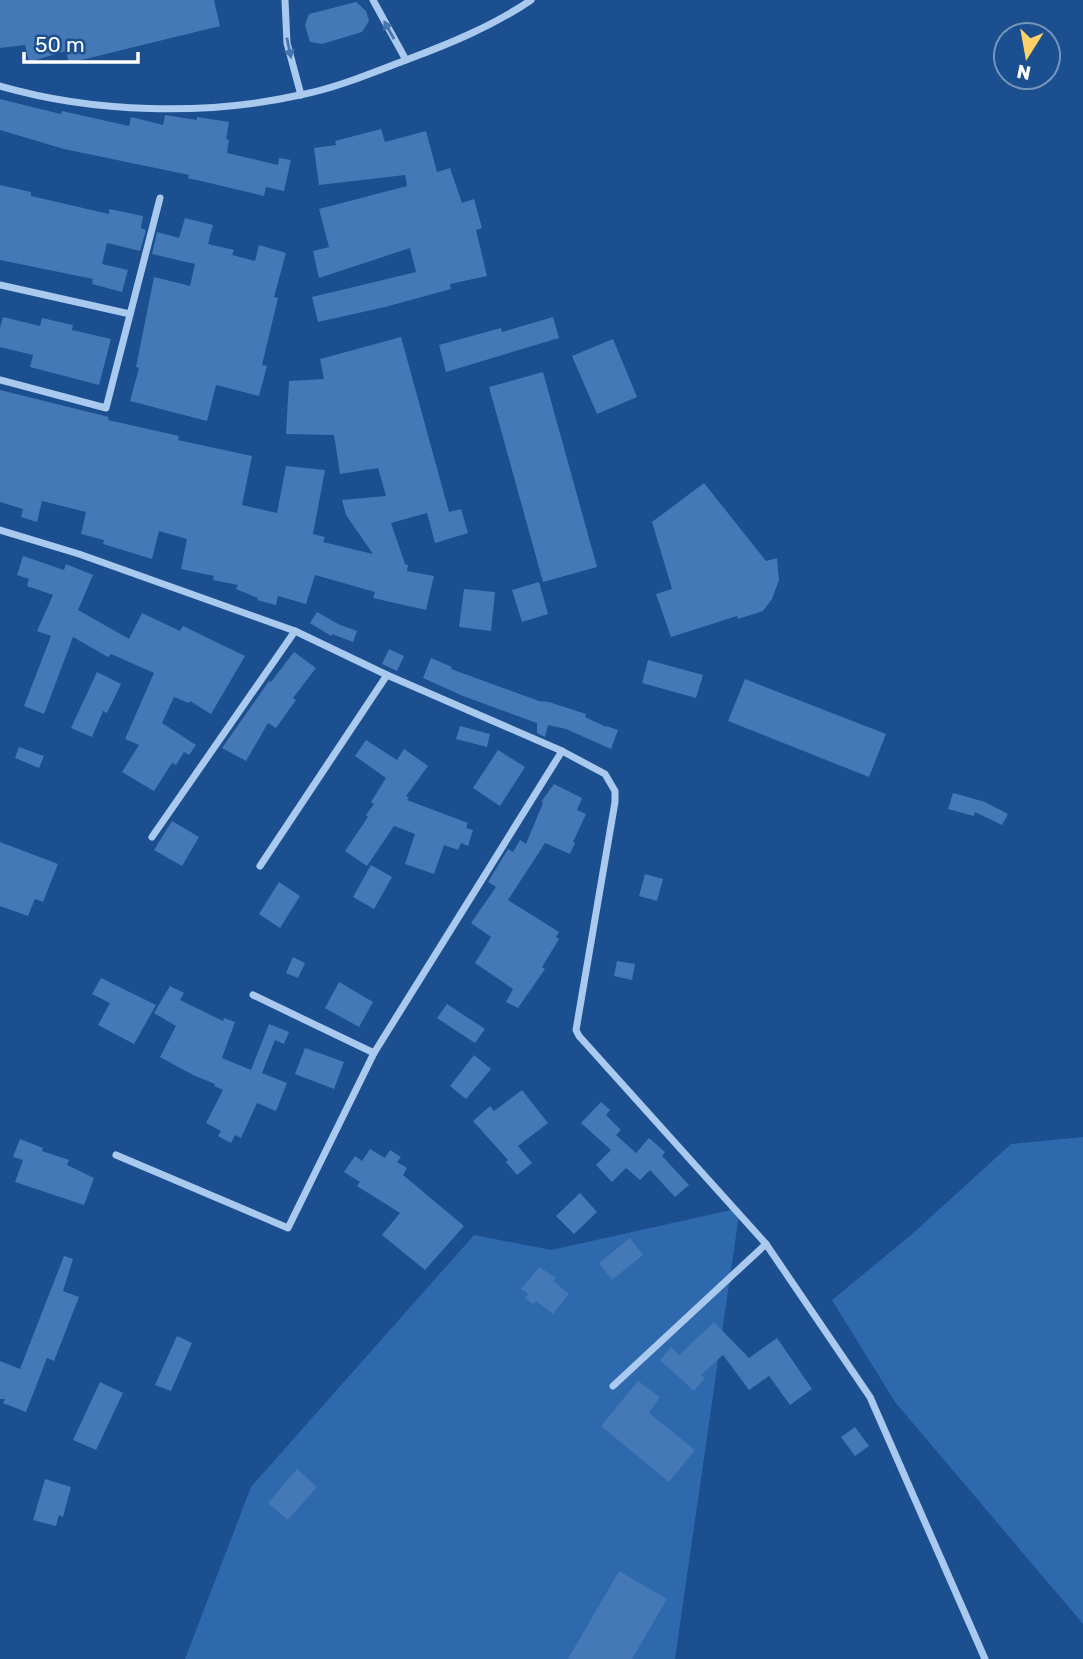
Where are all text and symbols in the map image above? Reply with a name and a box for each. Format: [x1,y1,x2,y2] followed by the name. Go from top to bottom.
[383,20,395,40] one-way arrow
[24,21,138,65] scale bar
[992,21,1062,91] north arrow
[35,32,85,57] text: 50 m
[284,37,295,59] one-way arrow
[1015,60,1033,85] text: N

